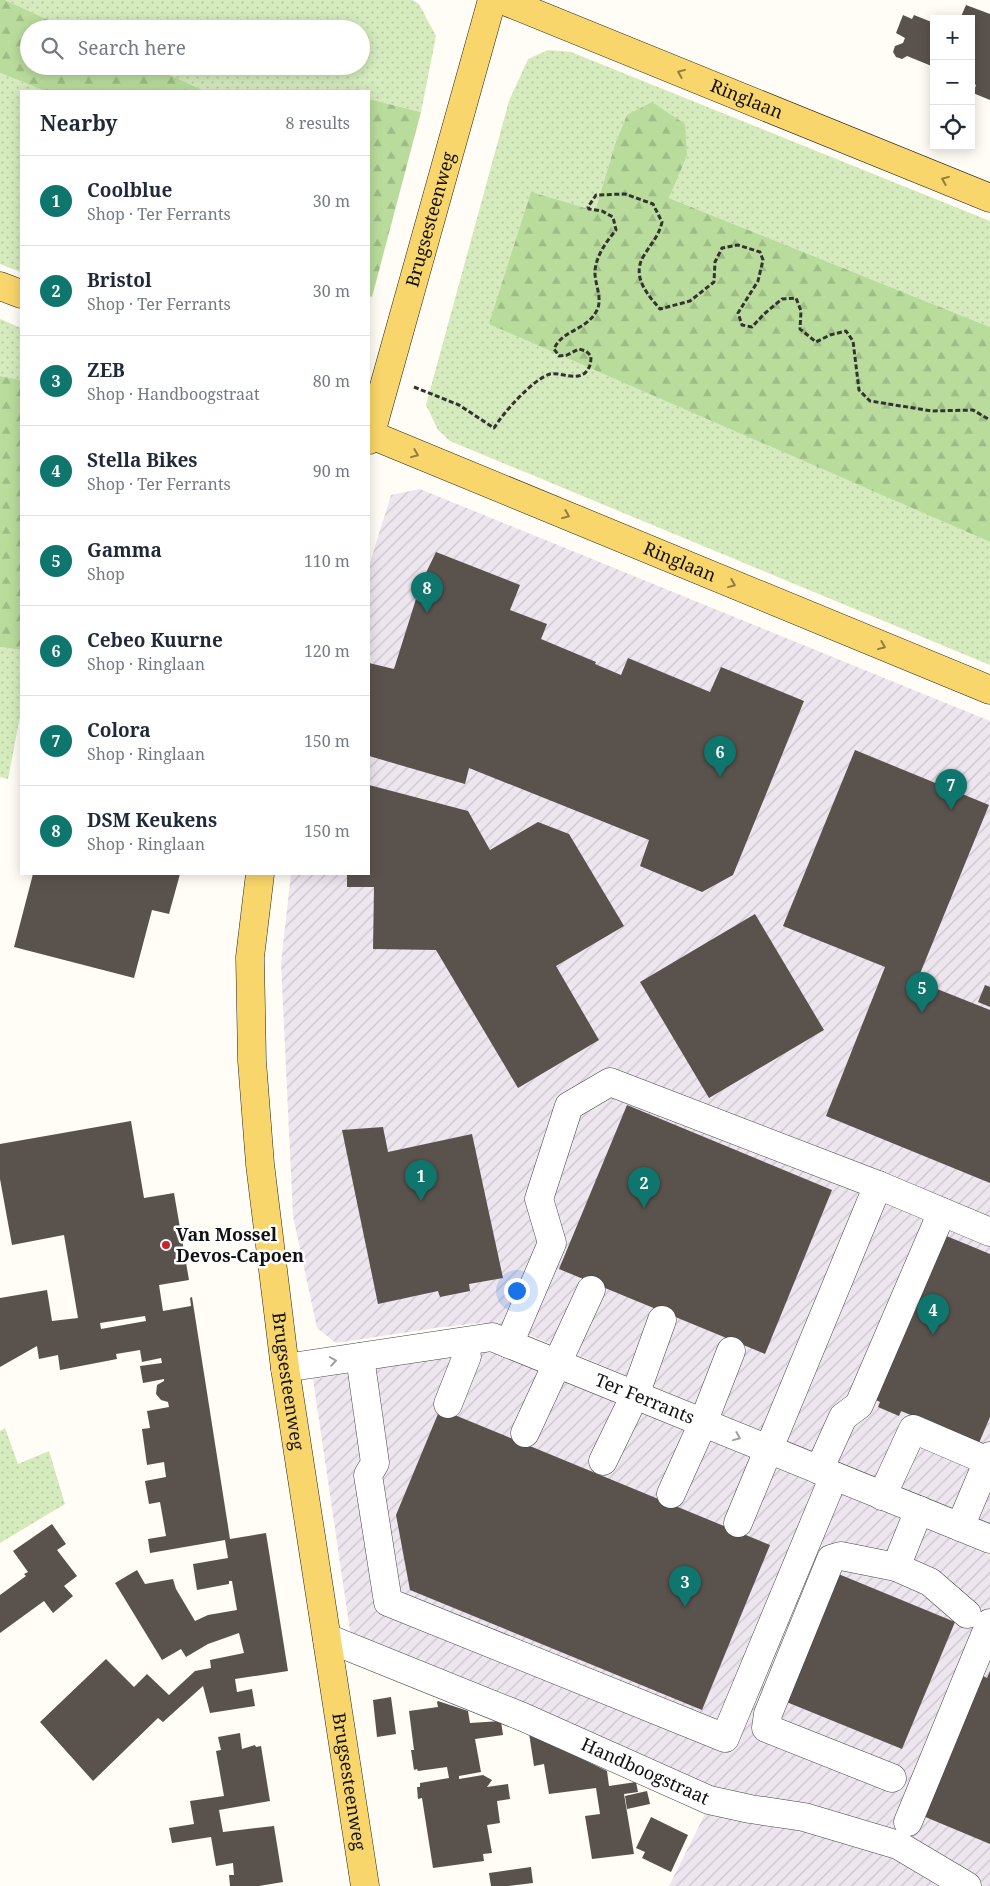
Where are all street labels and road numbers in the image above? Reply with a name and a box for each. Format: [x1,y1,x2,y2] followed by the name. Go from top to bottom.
[707,73,787,124] street label: Ringlaan
[399,149,460,290] street label: Brugsesteenweg
[640,535,720,587] street label: Ringlaan
[267,1311,311,1452] street label: Brugsesteenweg
[592,1367,698,1429] street label: Ter Ferrants
[327,1711,372,1853] street label: Brugsesteenweg
[578,1732,713,1810] street label: Handboogstraat

